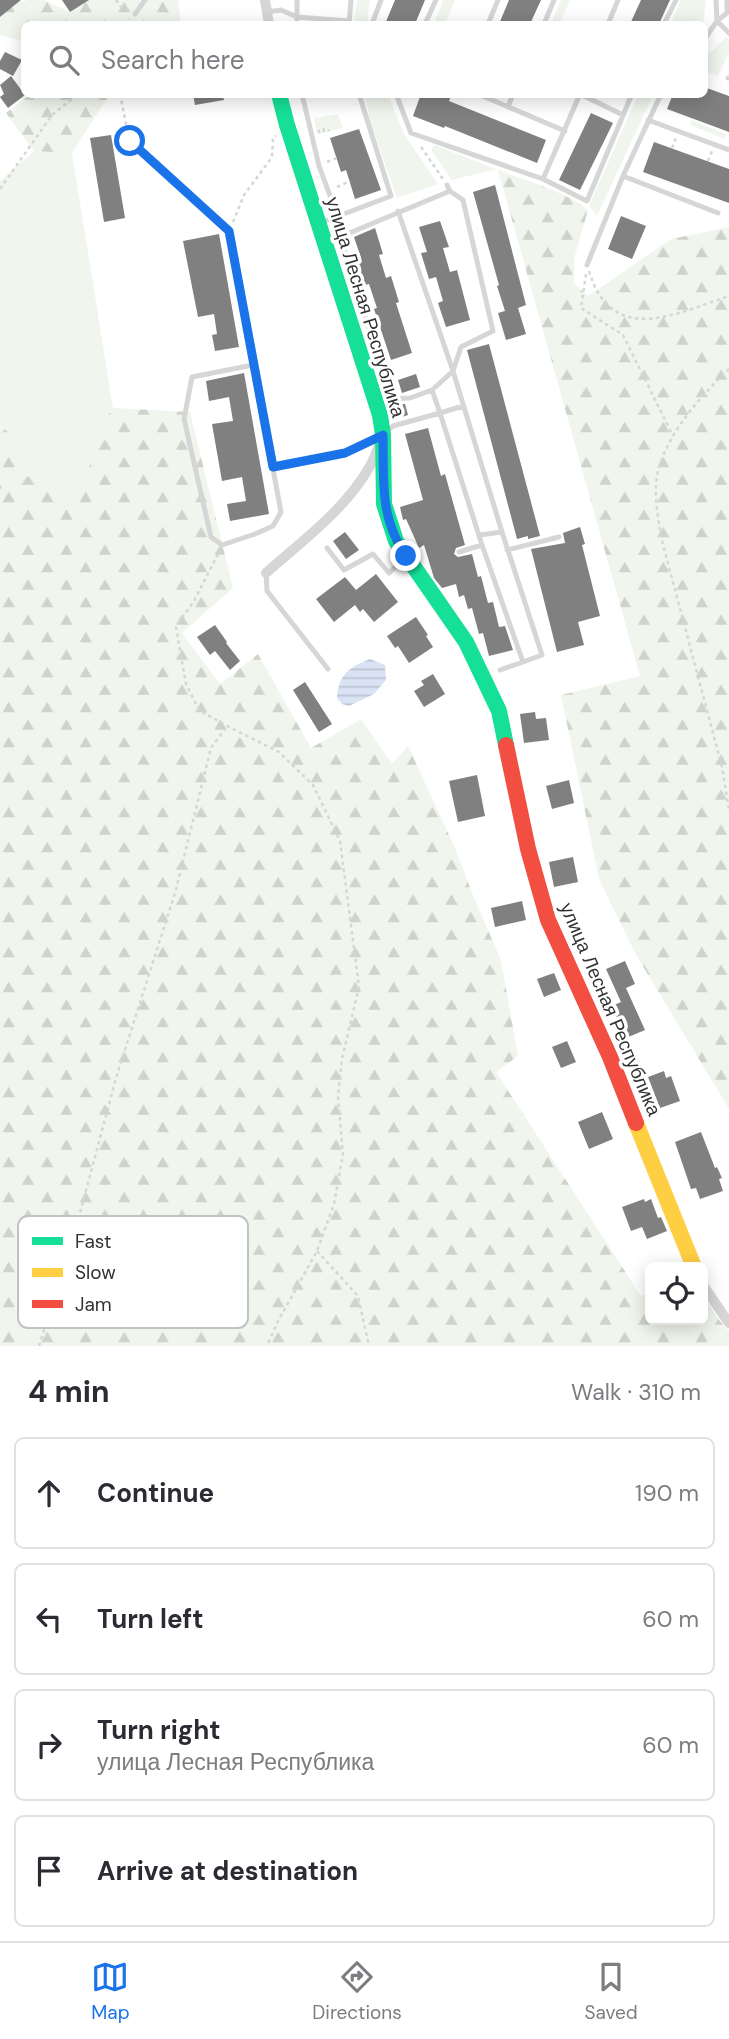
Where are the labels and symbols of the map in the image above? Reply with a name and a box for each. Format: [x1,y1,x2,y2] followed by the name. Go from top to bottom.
[114,125,145,156] route start
[320,194,411,421] street label: улица Лесная Республика
[390,540,421,571] route end
[554,899,667,1120] street label: улица Лесная Республика
[18,1216,248,1328] legend
[75,1229,111,1254] text: Fast
[75,1260,116,1285] text: Slow
[75,1292,112,1317] text: Jam

